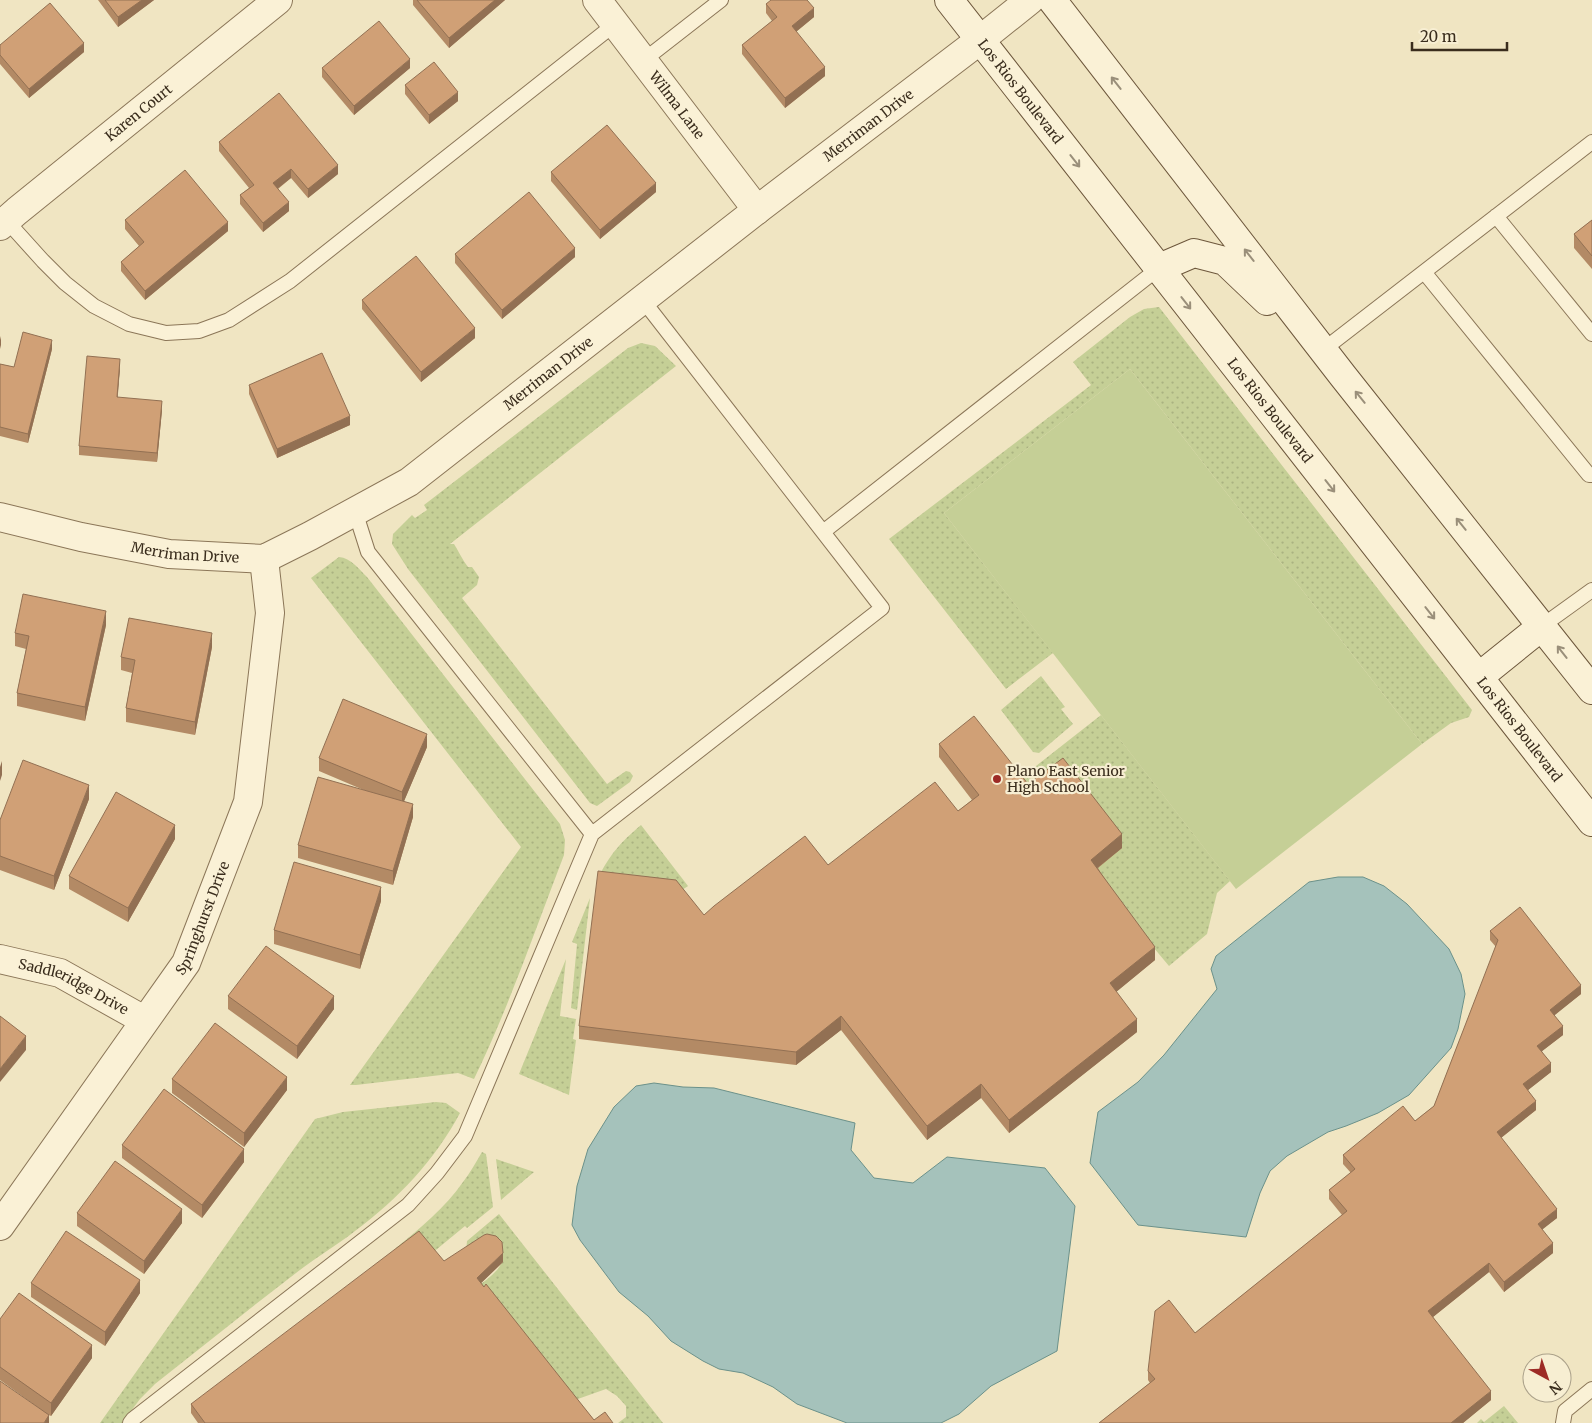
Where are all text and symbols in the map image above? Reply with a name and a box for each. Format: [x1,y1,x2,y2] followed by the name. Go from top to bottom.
[1412,20,1507,52] scale bar
[1420,27,1457,46] text: 20 m
[974,35,1067,148] street label: Los Rios Boulevard
[645,67,709,143] street label: Wilma Lane
[1111,77,1122,90] one-way arrow
[101,80,176,145] street label: Karen Court
[820,85,917,165] street label: Merriman Drive
[1069,154,1080,167] one-way arrow
[1244,249,1255,262] one-way arrow
[1181,296,1191,310] one-way arrow
[500,333,597,414] street label: Merriman Drive
[1224,354,1317,467] street label: Los Rios Boulevard
[1354,391,1365,404] one-way arrow
[1324,479,1335,492] one-way arrow
[1455,518,1466,531] one-way arrow
[130,538,240,567] street label: Merriman Drive
[1425,606,1436,619] one-way arrow
[1557,645,1567,659] one-way arrow
[1473,673,1566,786] street label: Los Rios Boulevard
[1007,762,1125,796] place label: Plano East Senior High School
[991,773,1003,785] marker: Plano East Senior High School
[171,859,233,978] street label: Springhurst Drive
[17,955,132,1019] street label: Saddleridge Drive
[1522,1353,1572,1403] north arrow
[1545,1378,1565,1398] text: N

